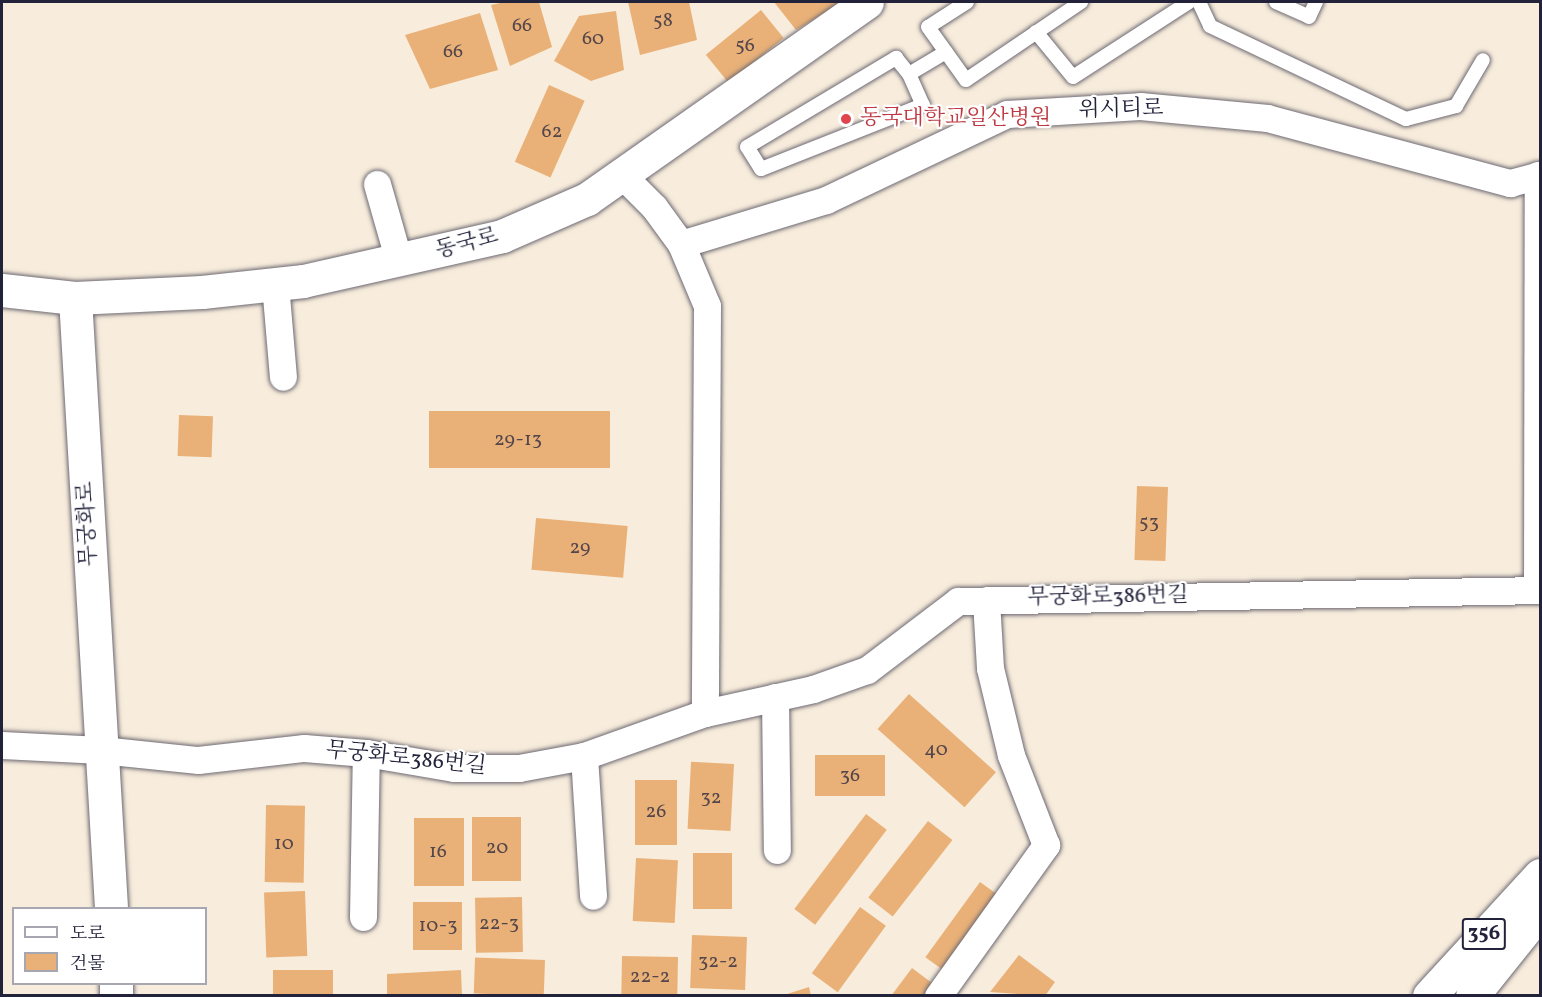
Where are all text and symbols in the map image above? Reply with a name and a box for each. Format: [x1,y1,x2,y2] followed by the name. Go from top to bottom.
[653,9,673,33] house number: 58
[512,14,532,38] house number: 66
[582,27,604,51] house number: 60
[735,34,755,58] house number: 56
[443,40,463,64] house number: 66
[1078,96,1164,124] street label: 위시티로
[860,106,1051,132] place label: 동국대학교일산병원
[837,110,855,128] marker: 동국대학교일산병원
[542,120,562,144] house number: 62
[433,223,501,265] street label: 동국로
[494,428,542,452] house number: 29-13
[73,481,103,567] street label: 무궁화로
[1139,511,1159,535] house number: 53
[570,536,590,560] house number: 29
[1027,582,1189,612] street label: 무궁화로386번길
[325,737,487,781] street label: 무궁화로386번길
[924,738,948,762] house number: 40
[840,764,860,788] house number: 36
[701,786,721,810] house number: 32
[646,800,666,824] house number: 26
[274,832,294,856] house number: 10
[486,836,508,860] house number: 20
[429,840,447,864] house number: 16
[12,907,207,985] legend
[479,912,519,936] house number: 22-3
[418,914,458,938] house number: 10-3
[1462,916,1506,952] road number: 356
[70,922,105,947] text: 도로
[698,950,738,974] house number: 32-2
[70,952,105,977] text: 건물
[630,965,670,989] house number: 22-2

